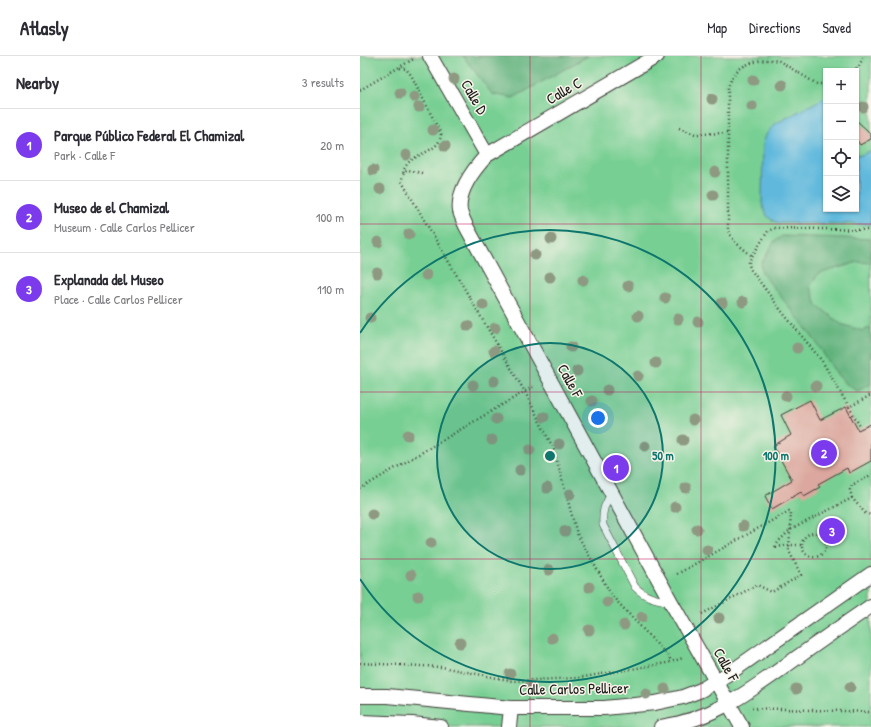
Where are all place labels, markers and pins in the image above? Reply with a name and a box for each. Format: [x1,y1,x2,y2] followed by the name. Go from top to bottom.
[811,438,837,468] pin: 2
[543,449,557,463] centre of rings
[603,453,629,483] pin: 1
[819,516,845,546] pin: 3

